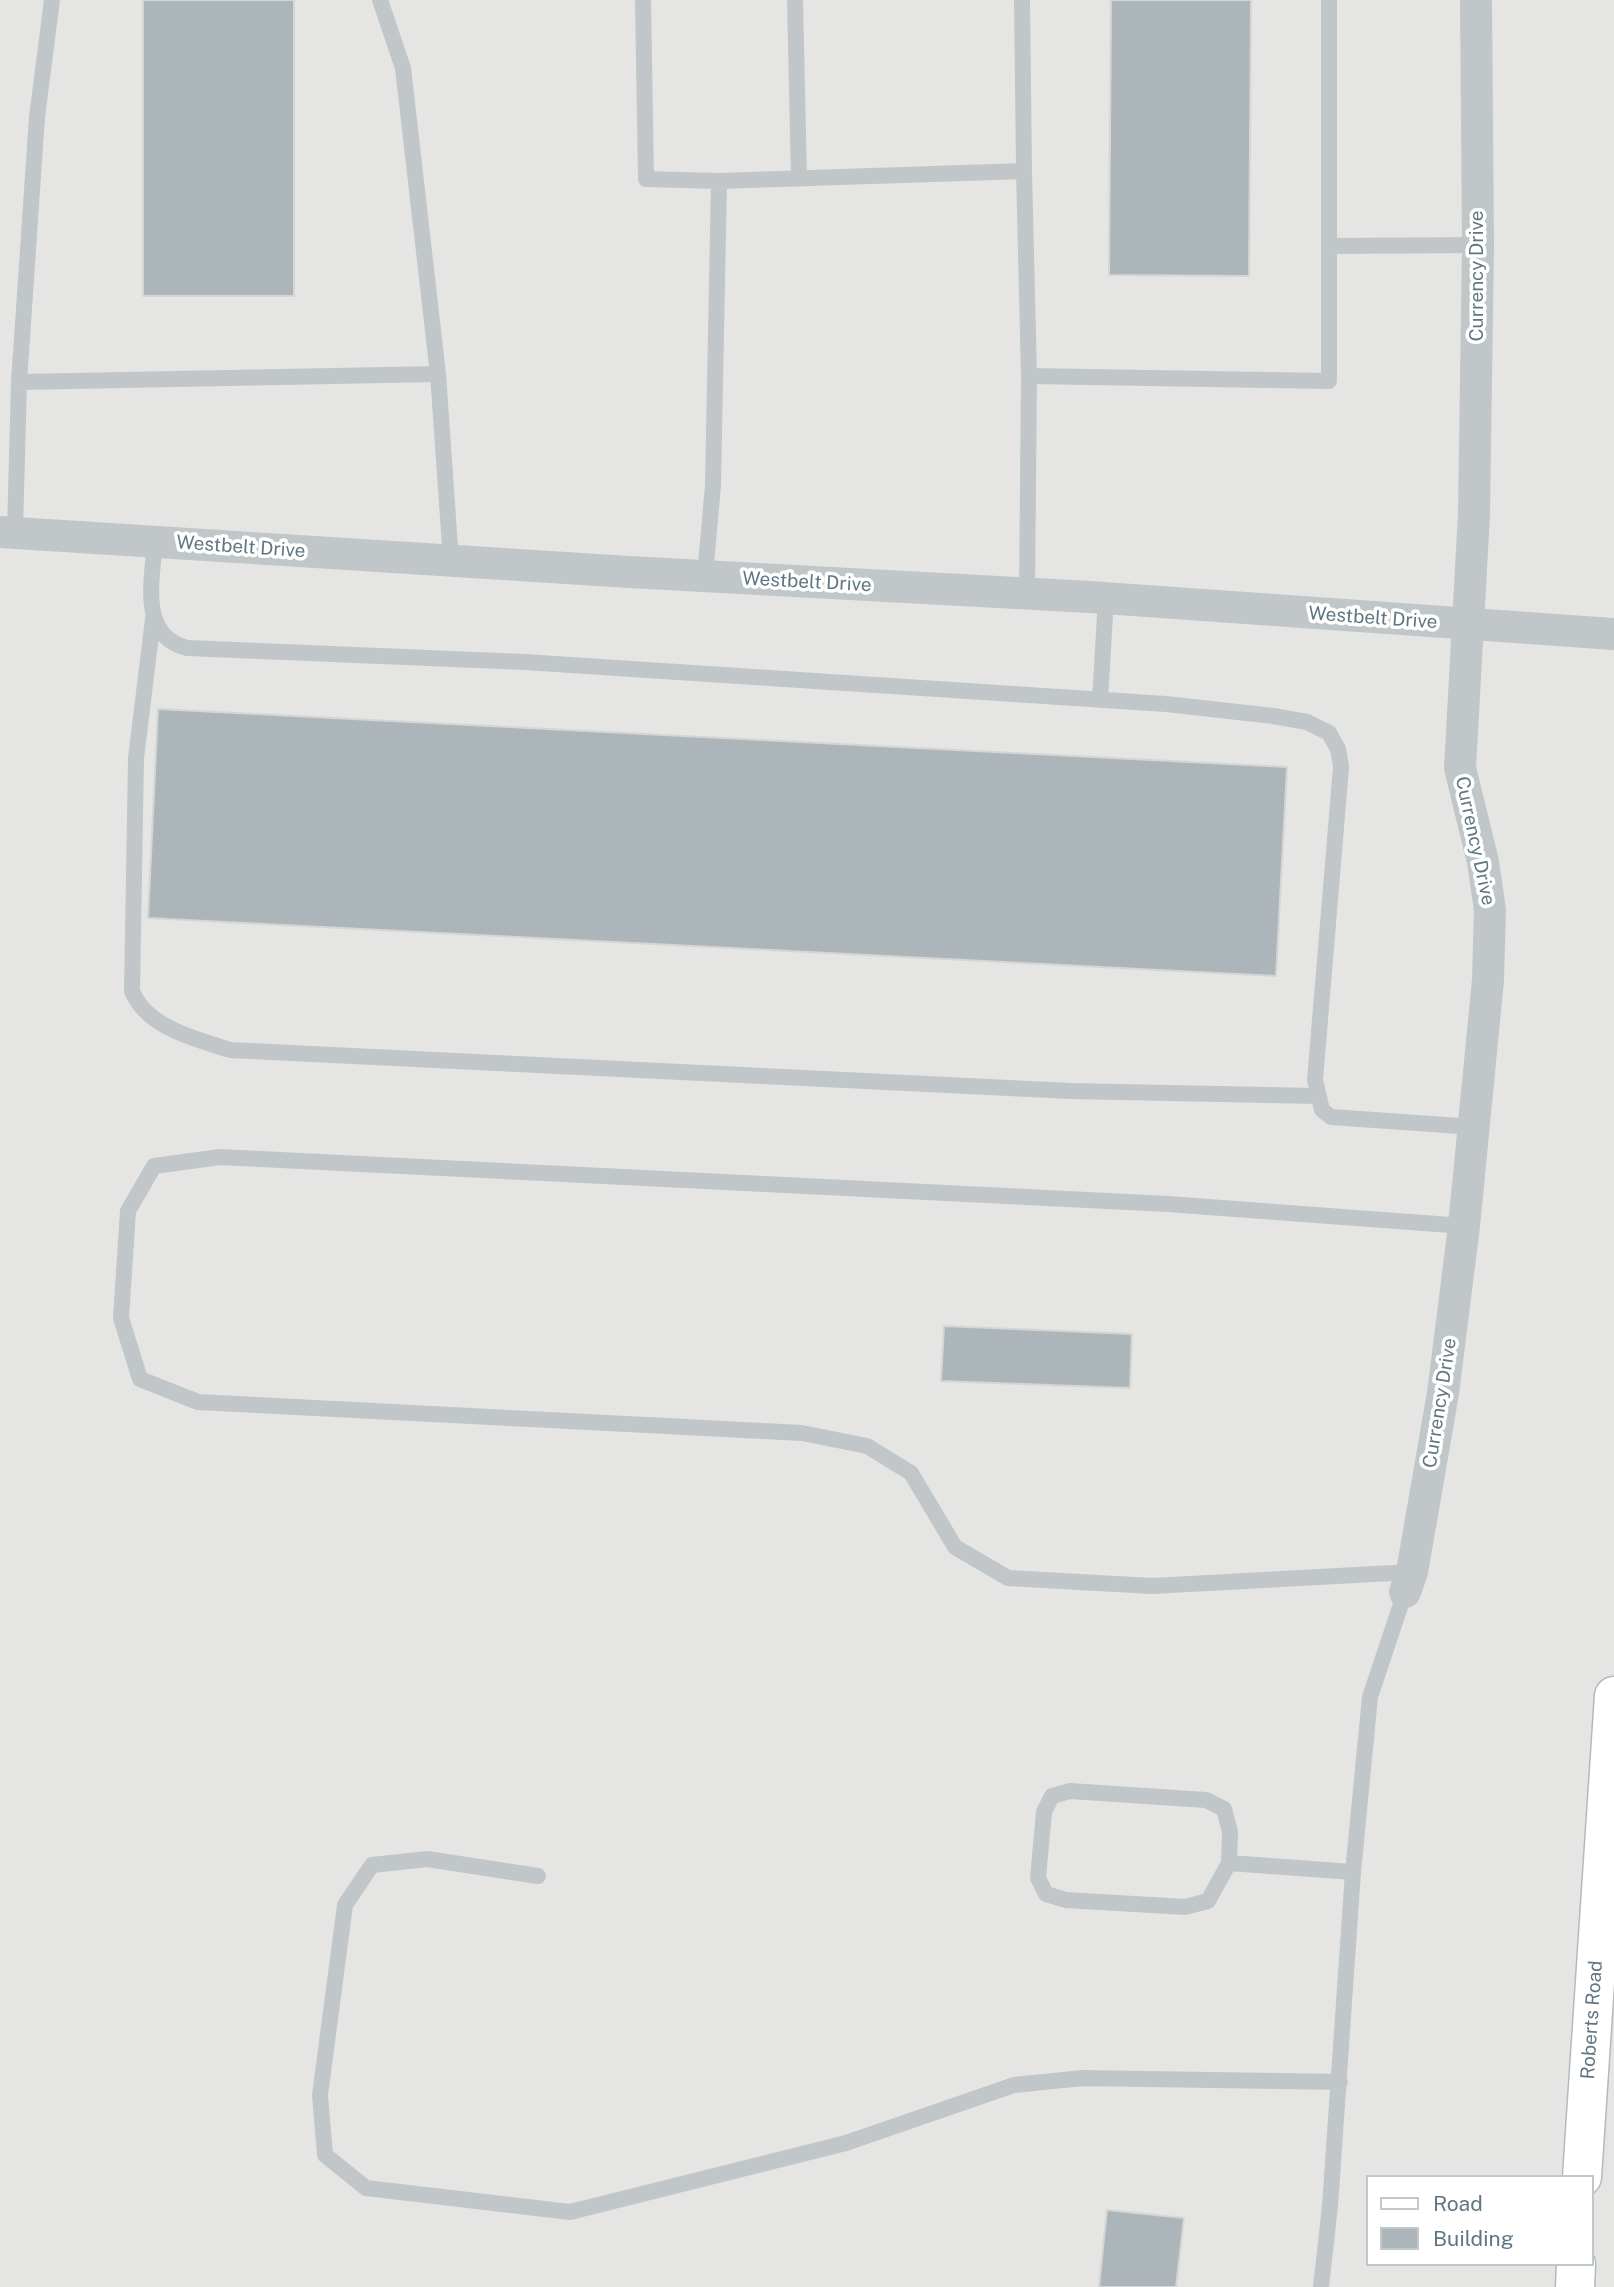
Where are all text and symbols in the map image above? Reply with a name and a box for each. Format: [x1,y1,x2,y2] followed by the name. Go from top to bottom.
[1466,210,1488,342] street label: Currency Drive
[176,531,306,563] street label: Westbelt Drive
[742,567,872,597] street label: Westbelt Drive
[1308,602,1438,634] street label: Westbelt Drive
[1450,775,1500,907] street label: Currency Drive
[1418,1336,1462,1470] street label: Currency Drive
[1576,1960,1608,2080] street label: Roberts Road
[1366,2175,1593,2266] legend
[1433,2191,1483,2216] text: Road
[1433,2226,1514,2251] text: Building

